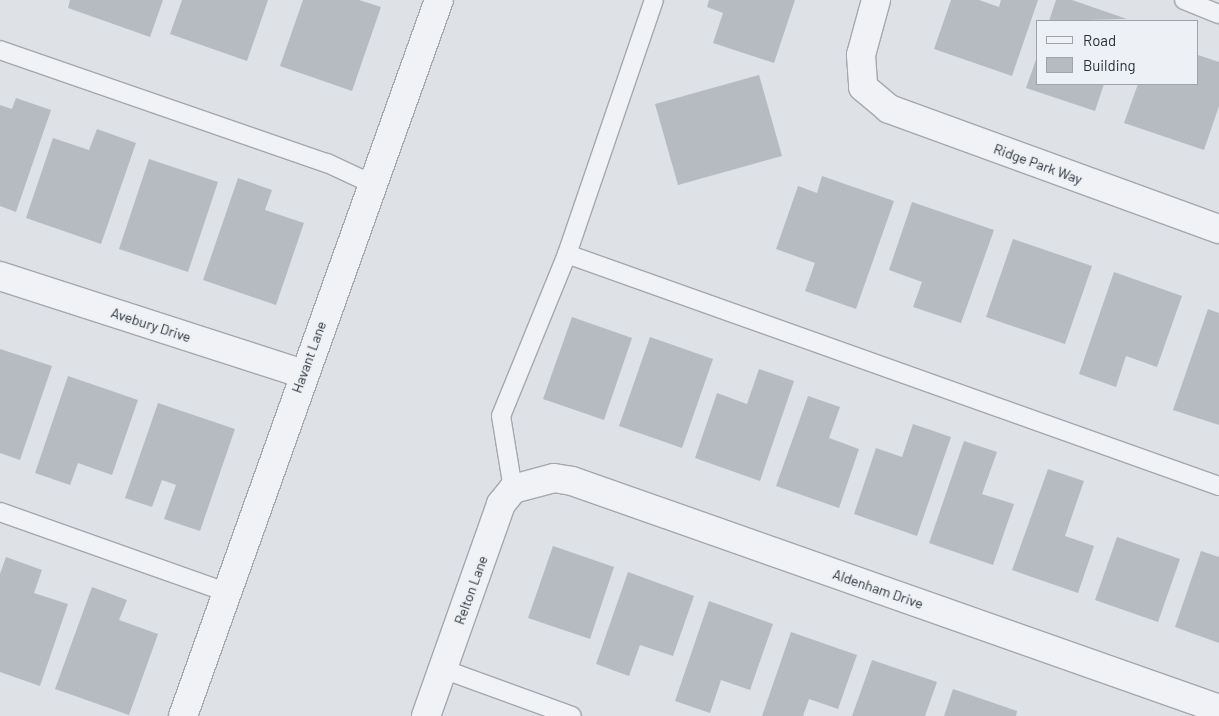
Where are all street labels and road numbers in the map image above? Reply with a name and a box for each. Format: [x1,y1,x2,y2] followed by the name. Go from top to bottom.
[991,140,1085,188] street label: Ridge Park Way
[109,304,193,346] street label: Avebury Drive
[288,319,330,395] street label: Havant Lane
[451,553,491,627] street label: Relton Lane
[831,566,925,612] street label: Aldenham Drive

